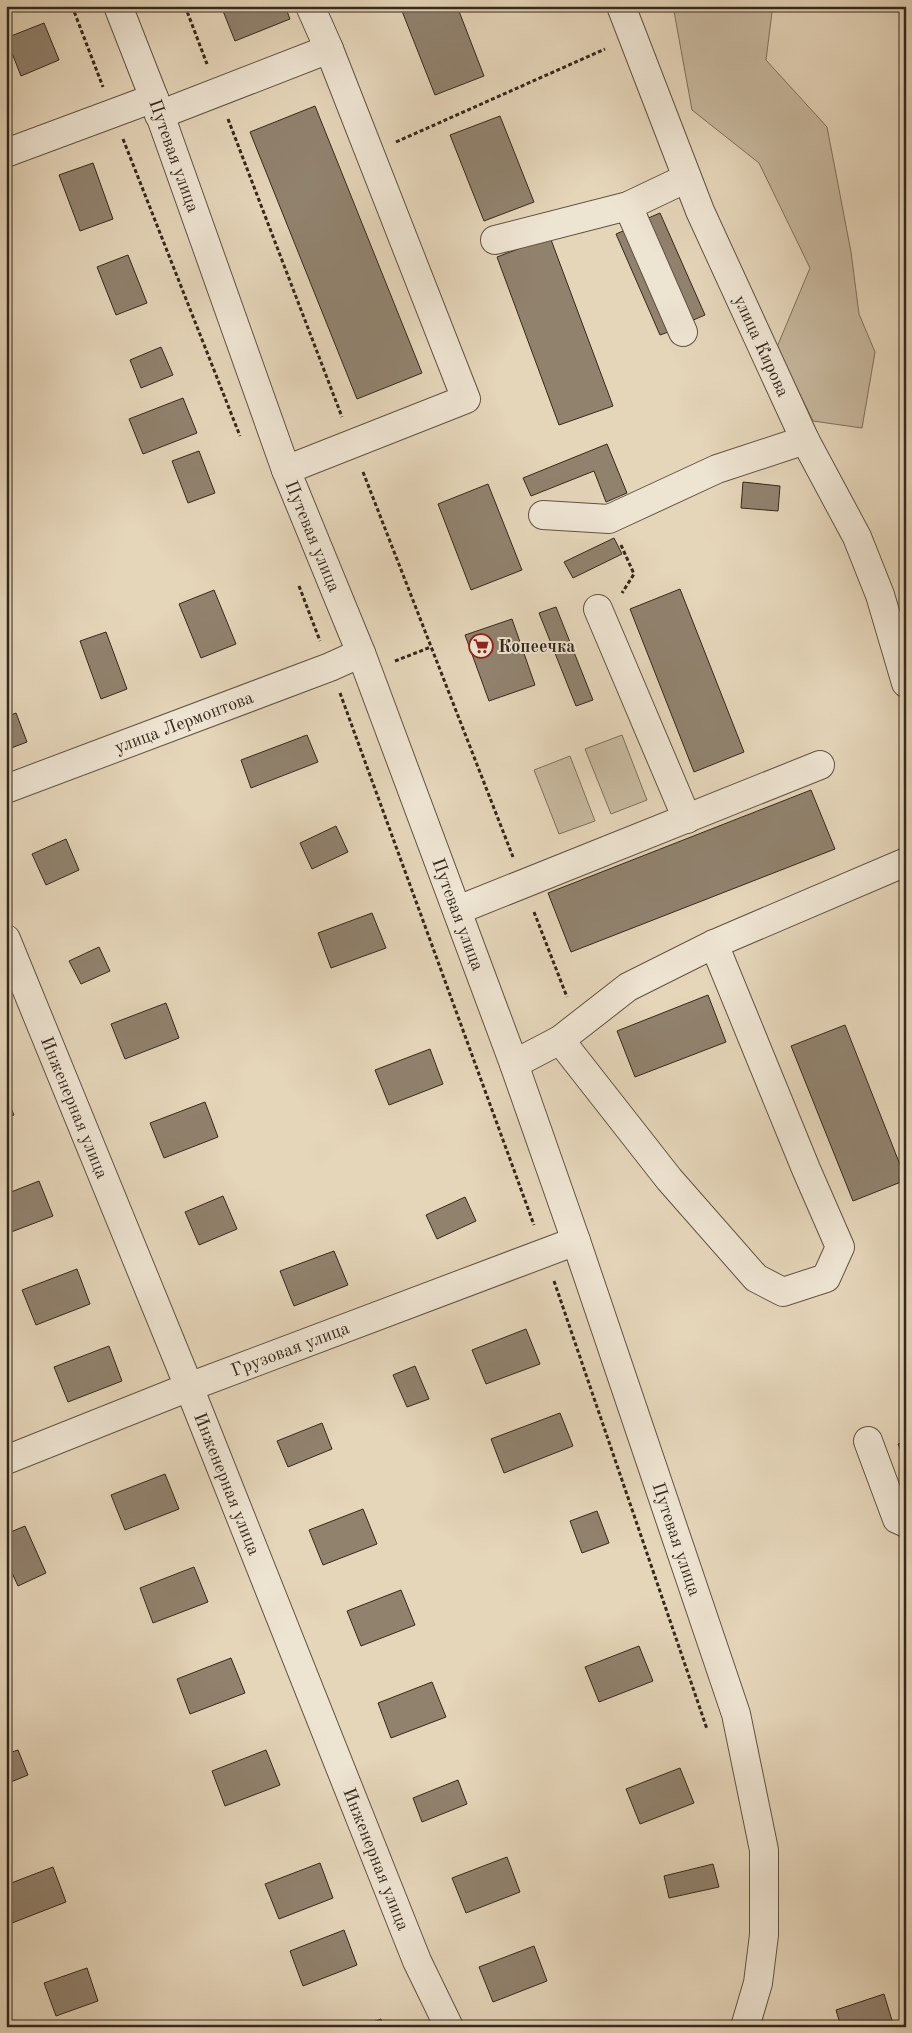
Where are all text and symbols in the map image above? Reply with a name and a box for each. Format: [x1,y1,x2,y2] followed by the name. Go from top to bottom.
[145,97,202,215] street label: Путевая улица
[730,293,792,400] street label: улица Кирова
[281,478,343,595] street label: Путевая улица
[468,633,494,659] supermarket icon: Копеечка
[498,638,576,656] place label: Копеечка
[112,689,256,757] street label: улица Лермонтова
[428,856,486,973] street label: Путевая улица
[37,1034,111,1182] street label: Инженерная улица
[229,1319,352,1380] street label: Грузовая улица
[190,1410,263,1558] street label: Инженерная улица
[648,1480,703,1598] street label: Путевая улица
[339,1786,412,1933] street label: Инженерная улица

